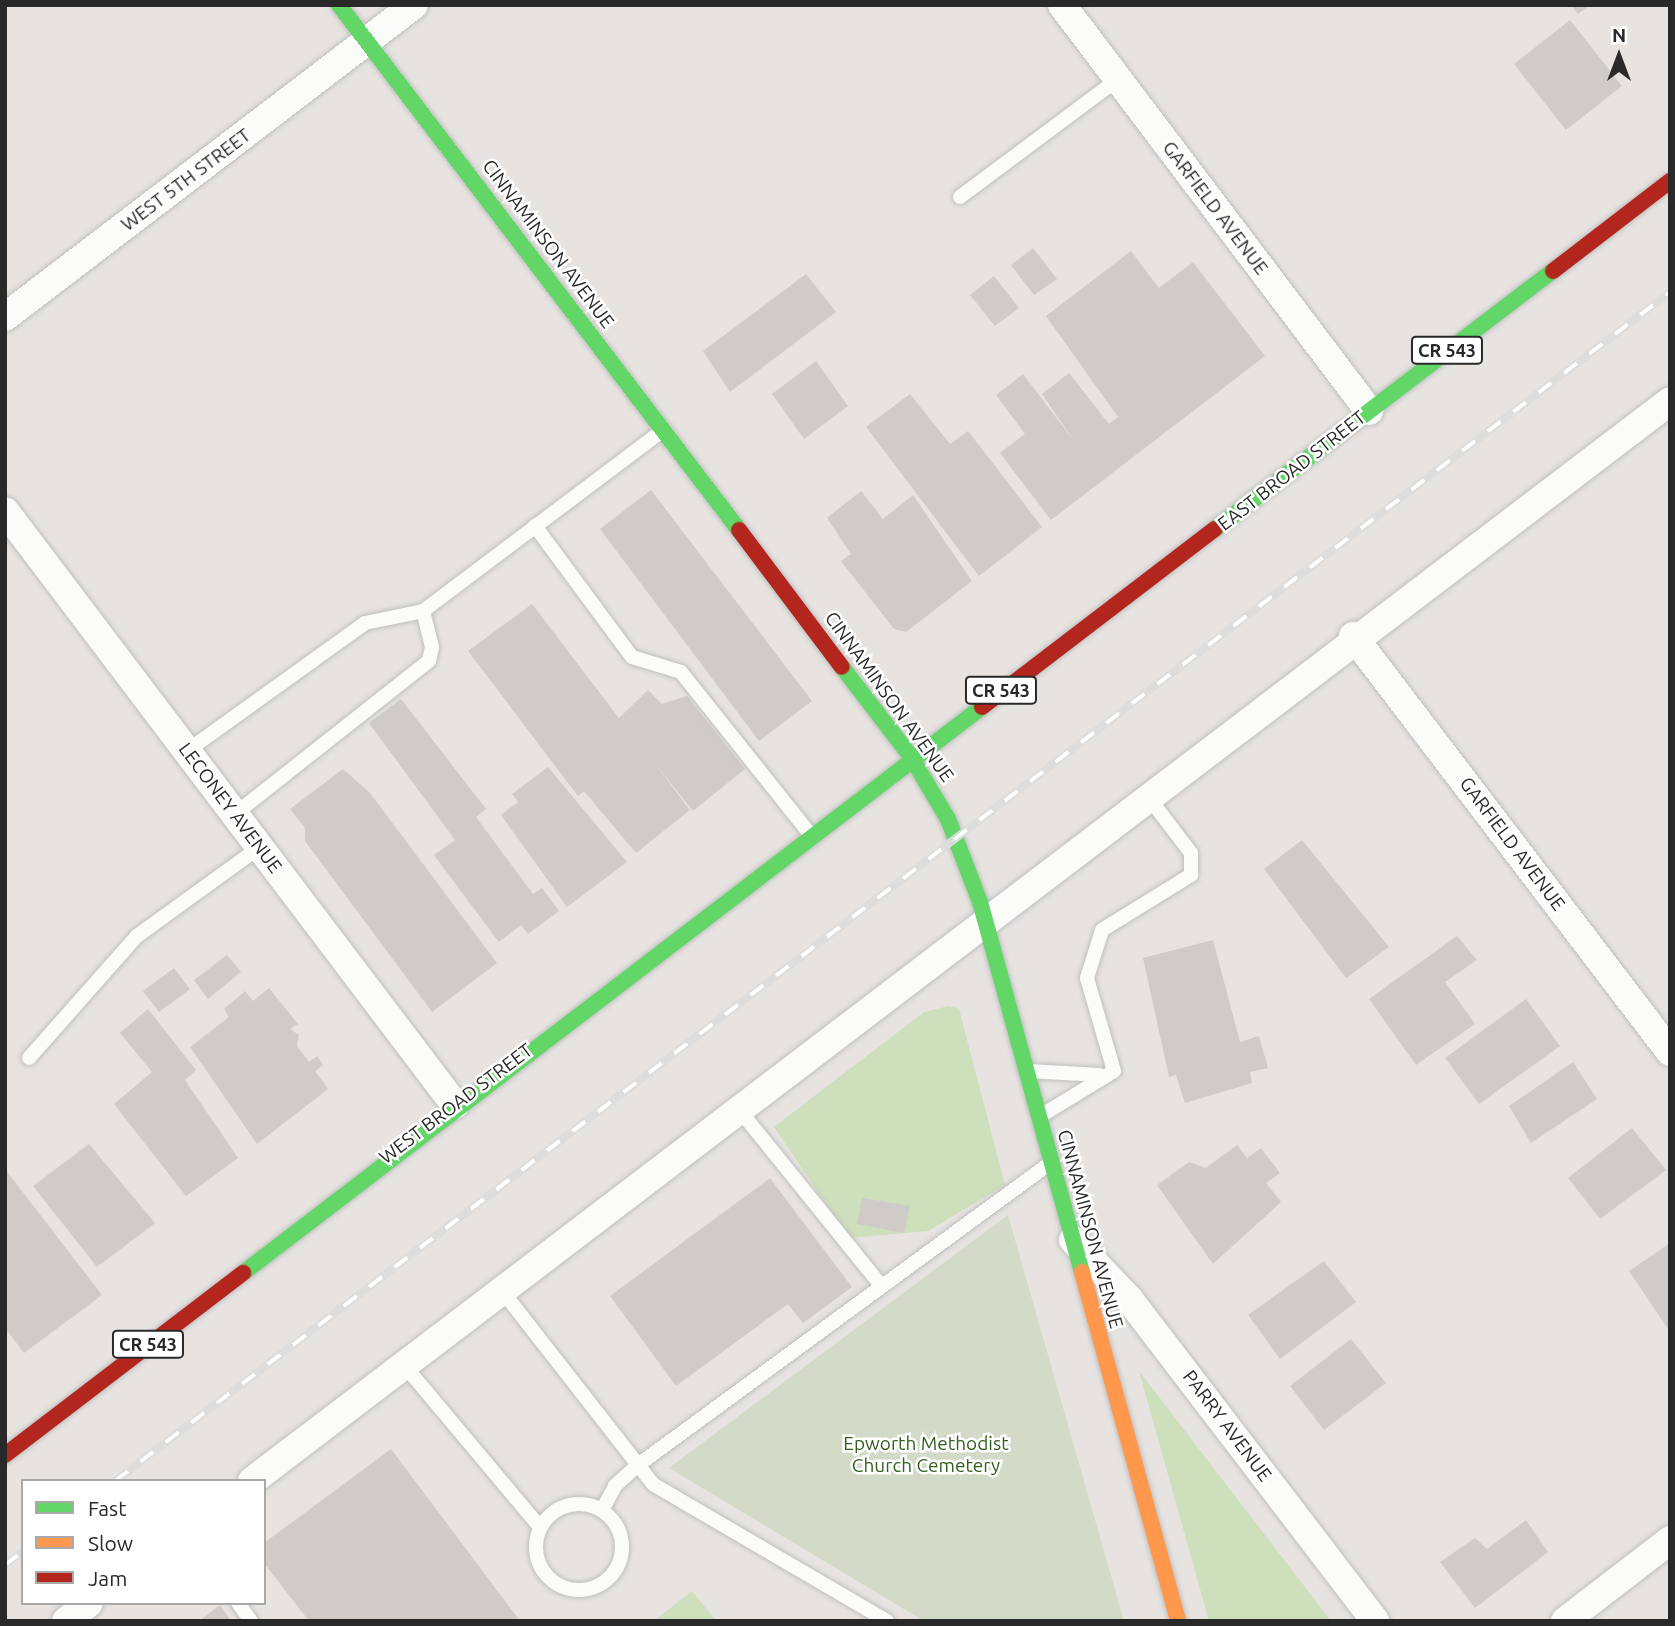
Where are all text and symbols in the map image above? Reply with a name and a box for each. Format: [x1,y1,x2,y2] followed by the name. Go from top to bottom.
[1584,21,1654,91] north arrow
[1612,24,1626,46] text: N
[117,124,255,236] street label: WEST 5TH STREET
[1157,137,1273,279] street label: GARFIELD AVENUE
[477,155,619,333] street label: CINNAMINSON AVENUE
[1410,336,1484,364] road number: CR 543
[1214,406,1370,536] street label: EAST BROAD STREET
[820,607,958,787] street label: CINNAMINSON AVENUE
[964,676,1038,704] road number: CR 543
[174,738,286,878] street label: LECONEY AVENUE
[1454,773,1570,915] street label: GARFIELD AVENUE
[375,1039,537,1169] street label: WEST BROAD STREET
[1052,1127,1128,1331] street label: CINNAMINSON AVENUE
[111,1330,185,1358] road number: CR 543
[1178,1366,1276,1486] street label: PARRY AVENUE
[843,1433,1009,1477] park label: Epworth Methodist Church Cemetery
[21,1479,266,1605] legend
[88,1496,126,1520] text: Fast
[88,1531,133,1555] text: Slow
[88,1566,127,1590] text: Jam

